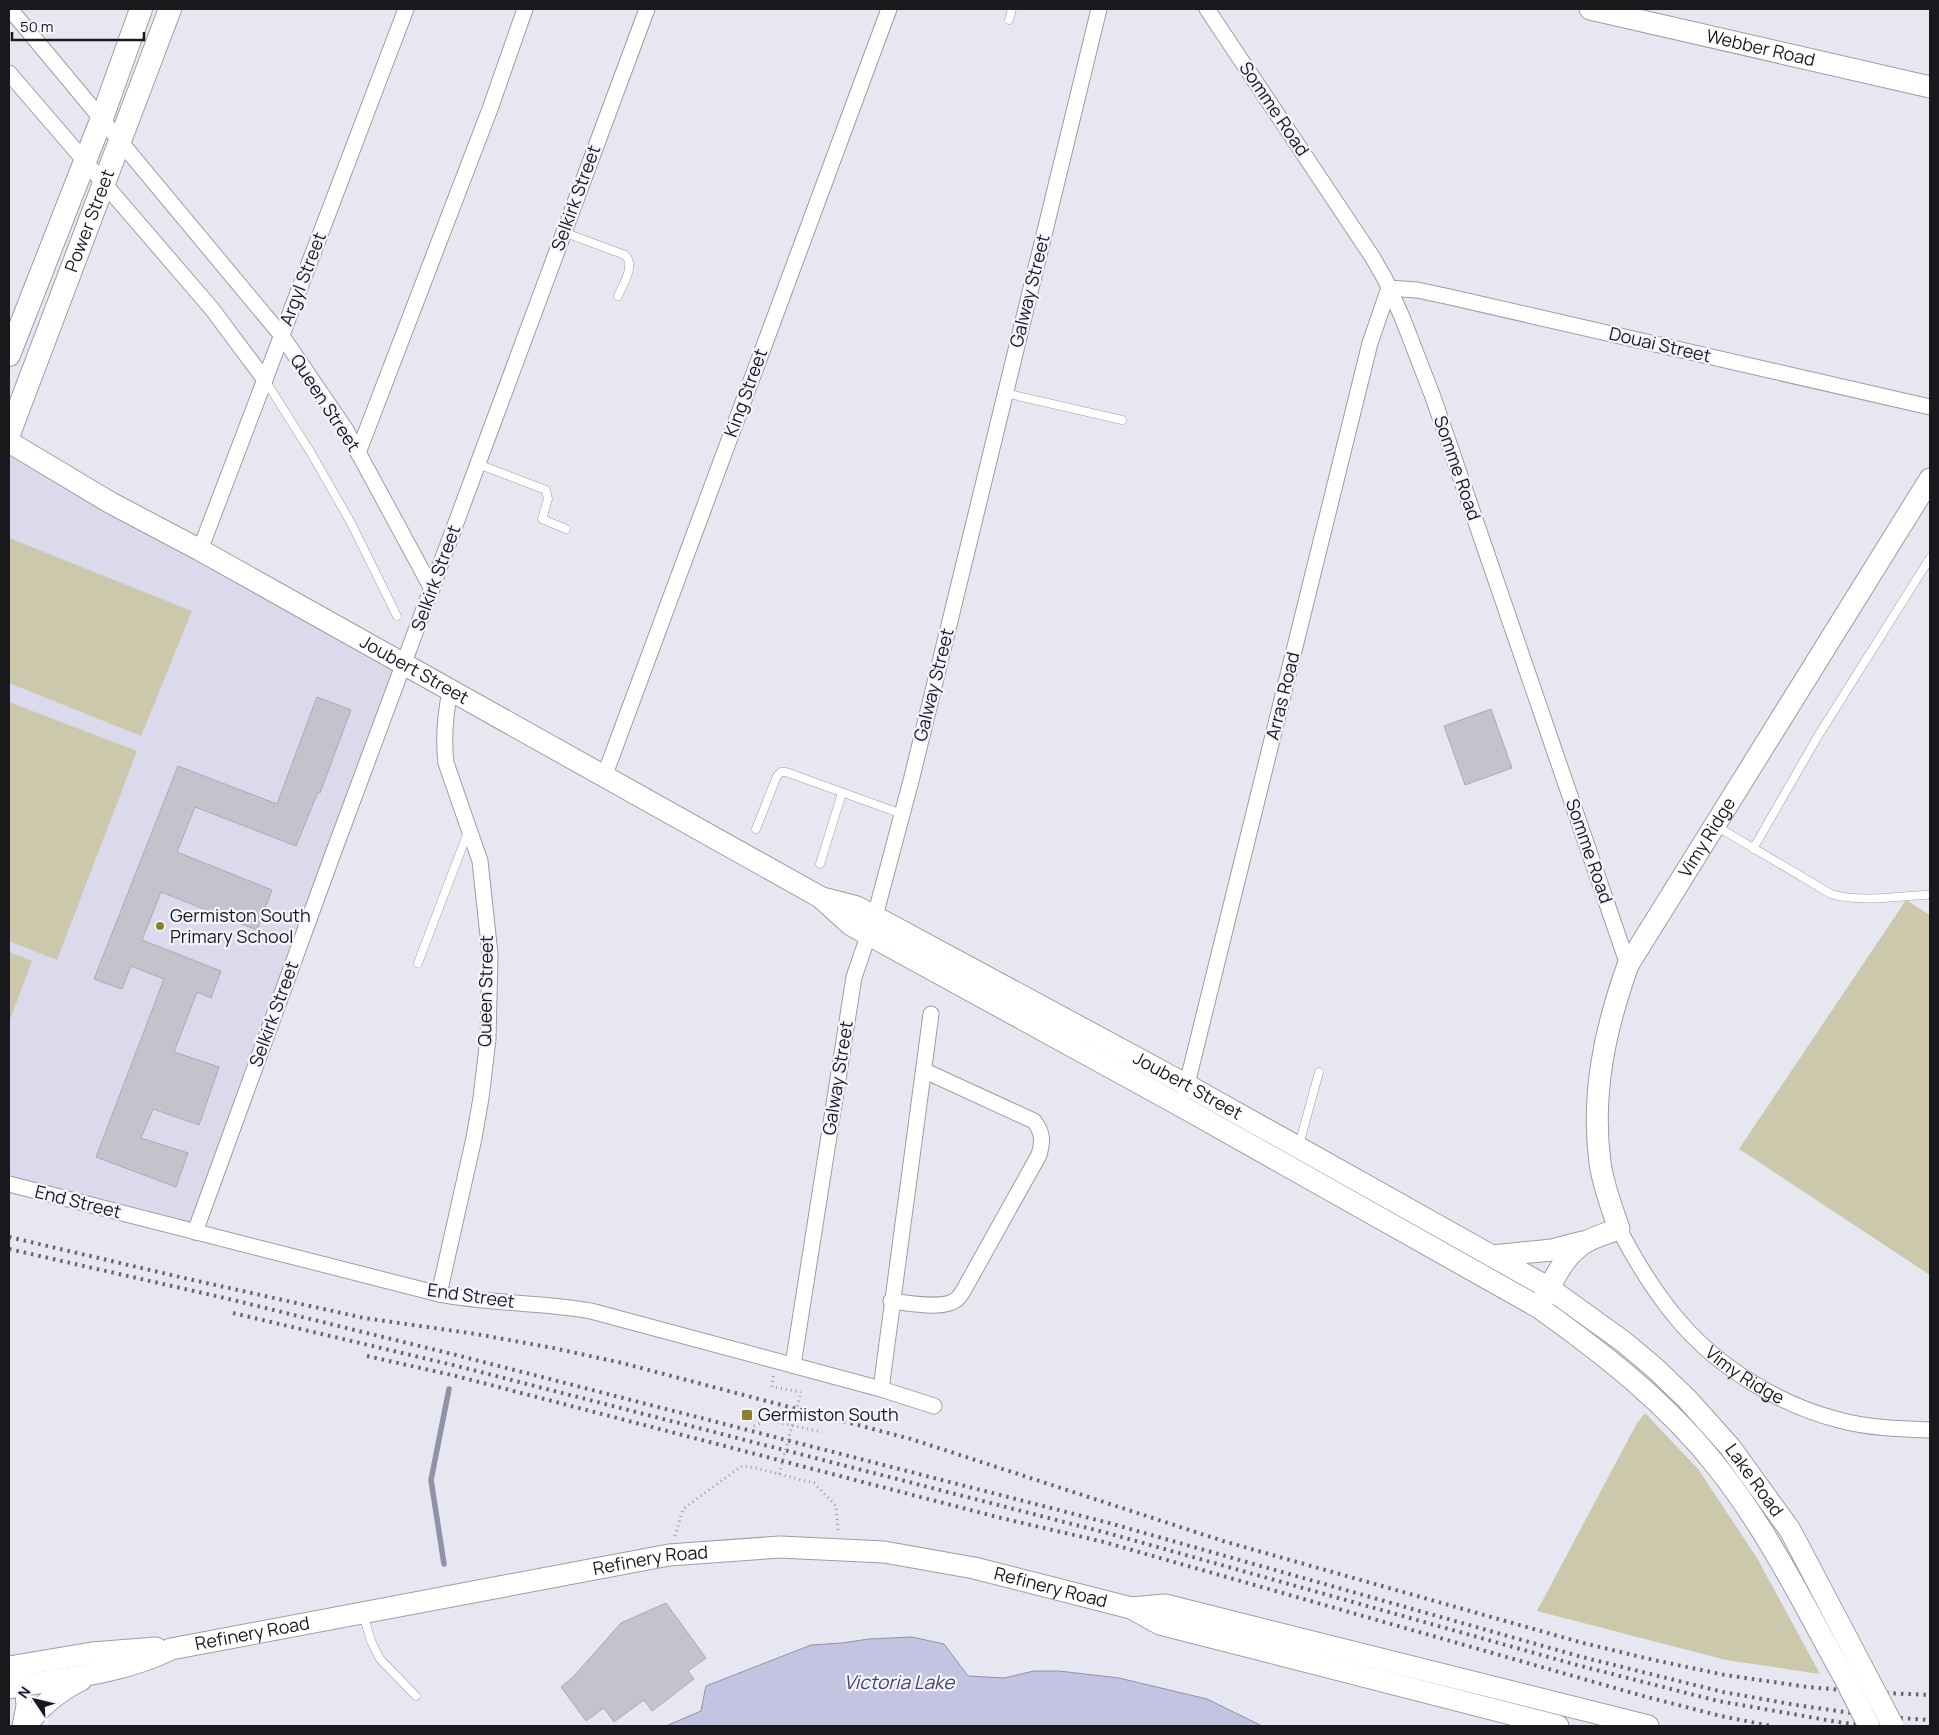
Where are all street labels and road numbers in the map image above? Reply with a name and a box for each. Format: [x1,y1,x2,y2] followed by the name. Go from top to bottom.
[1704,23,1818,71] street label: Webber Road
[1234,57,1315,160] street label: Somme Road
[545,141,605,254] street label: Selkirk Street
[58,166,119,275] street label: Power Street
[273,228,331,329] street label: Argyl Street
[1003,232,1055,350] street label: Galway Street
[1607,321,1714,367] street label: Douai Street
[718,345,772,440] street label: King Street
[285,349,366,456] street label: Queen Street
[1429,412,1487,523] street label: Somme Road
[405,521,465,634] street label: Selkirk Street
[907,626,959,744] street label: Galway Street
[356,629,473,709] street label: Joubert Street
[1260,649,1305,742] street label: Arras Road
[1672,792,1740,882] street label: Vimy Ridge
[1561,795,1619,906] street label: Somme Road
[472,935,498,1047] street label: Queen Street
[243,957,303,1070] street label: Selkirk Street
[816,1019,858,1137] street label: Galway Street
[1129,1045,1247,1125] street label: Joubert Street
[33,1179,124,1223] street label: End Street
[426,1277,516,1313] street label: End Street
[1701,1340,1789,1409] street label: Vimy Ridge
[1720,1438,1789,1521] street label: Lake Road
[591,1539,709,1580] street label: Refinery Road
[992,1561,1110,1613] street label: Refinery Road
[193,1610,311,1655] street label: Refinery Road

